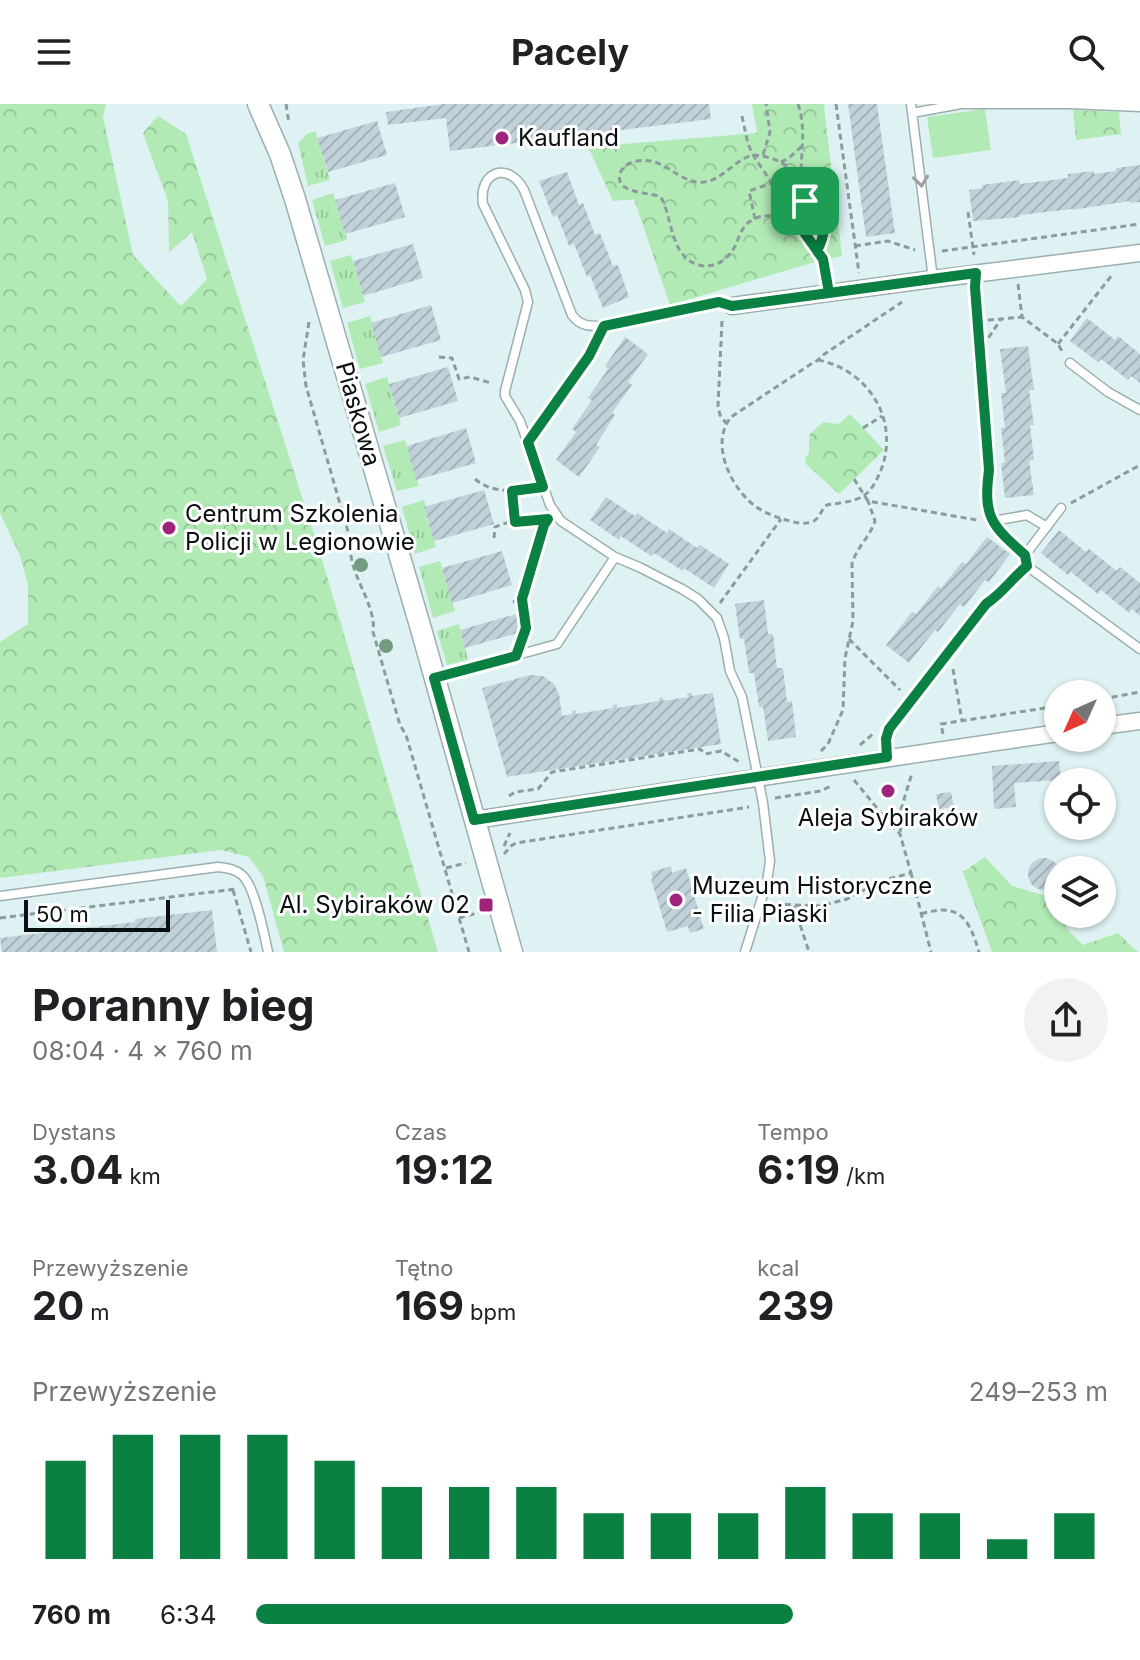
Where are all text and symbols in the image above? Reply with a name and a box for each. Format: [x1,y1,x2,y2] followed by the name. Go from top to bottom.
[32,30,76,74] icon: menu
[511,30,629,74] text: Pacely
[1064,30,1108,74] icon: search
[518,123,619,152] place label: Kaufland
[493,129,511,147] marker: Kaufland
[771,167,839,235] pin
[912,174,929,188] one-way arrow
[783,179,827,223] icon: arrive
[330,358,387,469] street label: Piaskowa
[185,499,415,556] place label: Centrum Szkolenia Policji w Legionowie
[160,519,178,537] marker: Centrum Szkolenia Policji w Legionowie
[1044,680,1116,752] north arrow
[1044,680,1116,928] map controls
[1044,768,1116,840] button: locate
[879,782,897,800] marker: Aleja Sybiraków
[798,803,978,832] place label: Aleja Sybiraków
[1044,856,1116,928] button: layers
[692,871,932,928] place label: Muzeum Historyczne - Filia Piaski
[279,890,470,919] place label: Al. Sybiraków 02
[667,891,685,909] marker: Muzeum Historyczne - Filia Piaski
[24,896,170,932] scale bar
[477,896,495,914] marker: Al. Sybiraków 02
[36,901,89,927] text: 50 m
[32,978,315,1032] text: Poranny bieg
[1024,978,1108,1062] button: share
[32,1035,253,1066] text: 08:04 · 4 × 760 m
[32,1119,116,1145] text: Dystans
[395,1119,447,1145] text: Czas
[757,1119,829,1145] text: Tempo
[32,1145,123,1194] text: 3.04
[395,1145,494,1194] text: 19:12
[757,1145,840,1194] text: 6:19
[123,1163,161,1189] text: km
[840,1163,885,1189] text: /km
[32,1255,189,1281] text: Przewyższenie
[395,1255,453,1281] text: Tętno
[757,1255,799,1281] text: kcal
[32,1281,84,1330] text: 20
[395,1281,464,1330] text: 169
[757,1281,834,1330] text: 239
[84,1299,110,1325] text: m
[464,1299,516,1325] text: bpm
[32,1376,217,1407] text: Przewyższenie
[969,1376,1108,1407] text: 249–253 m
[32,1599,111,1630] text: 760 m
[160,1599,216,1630] text: 6:34

